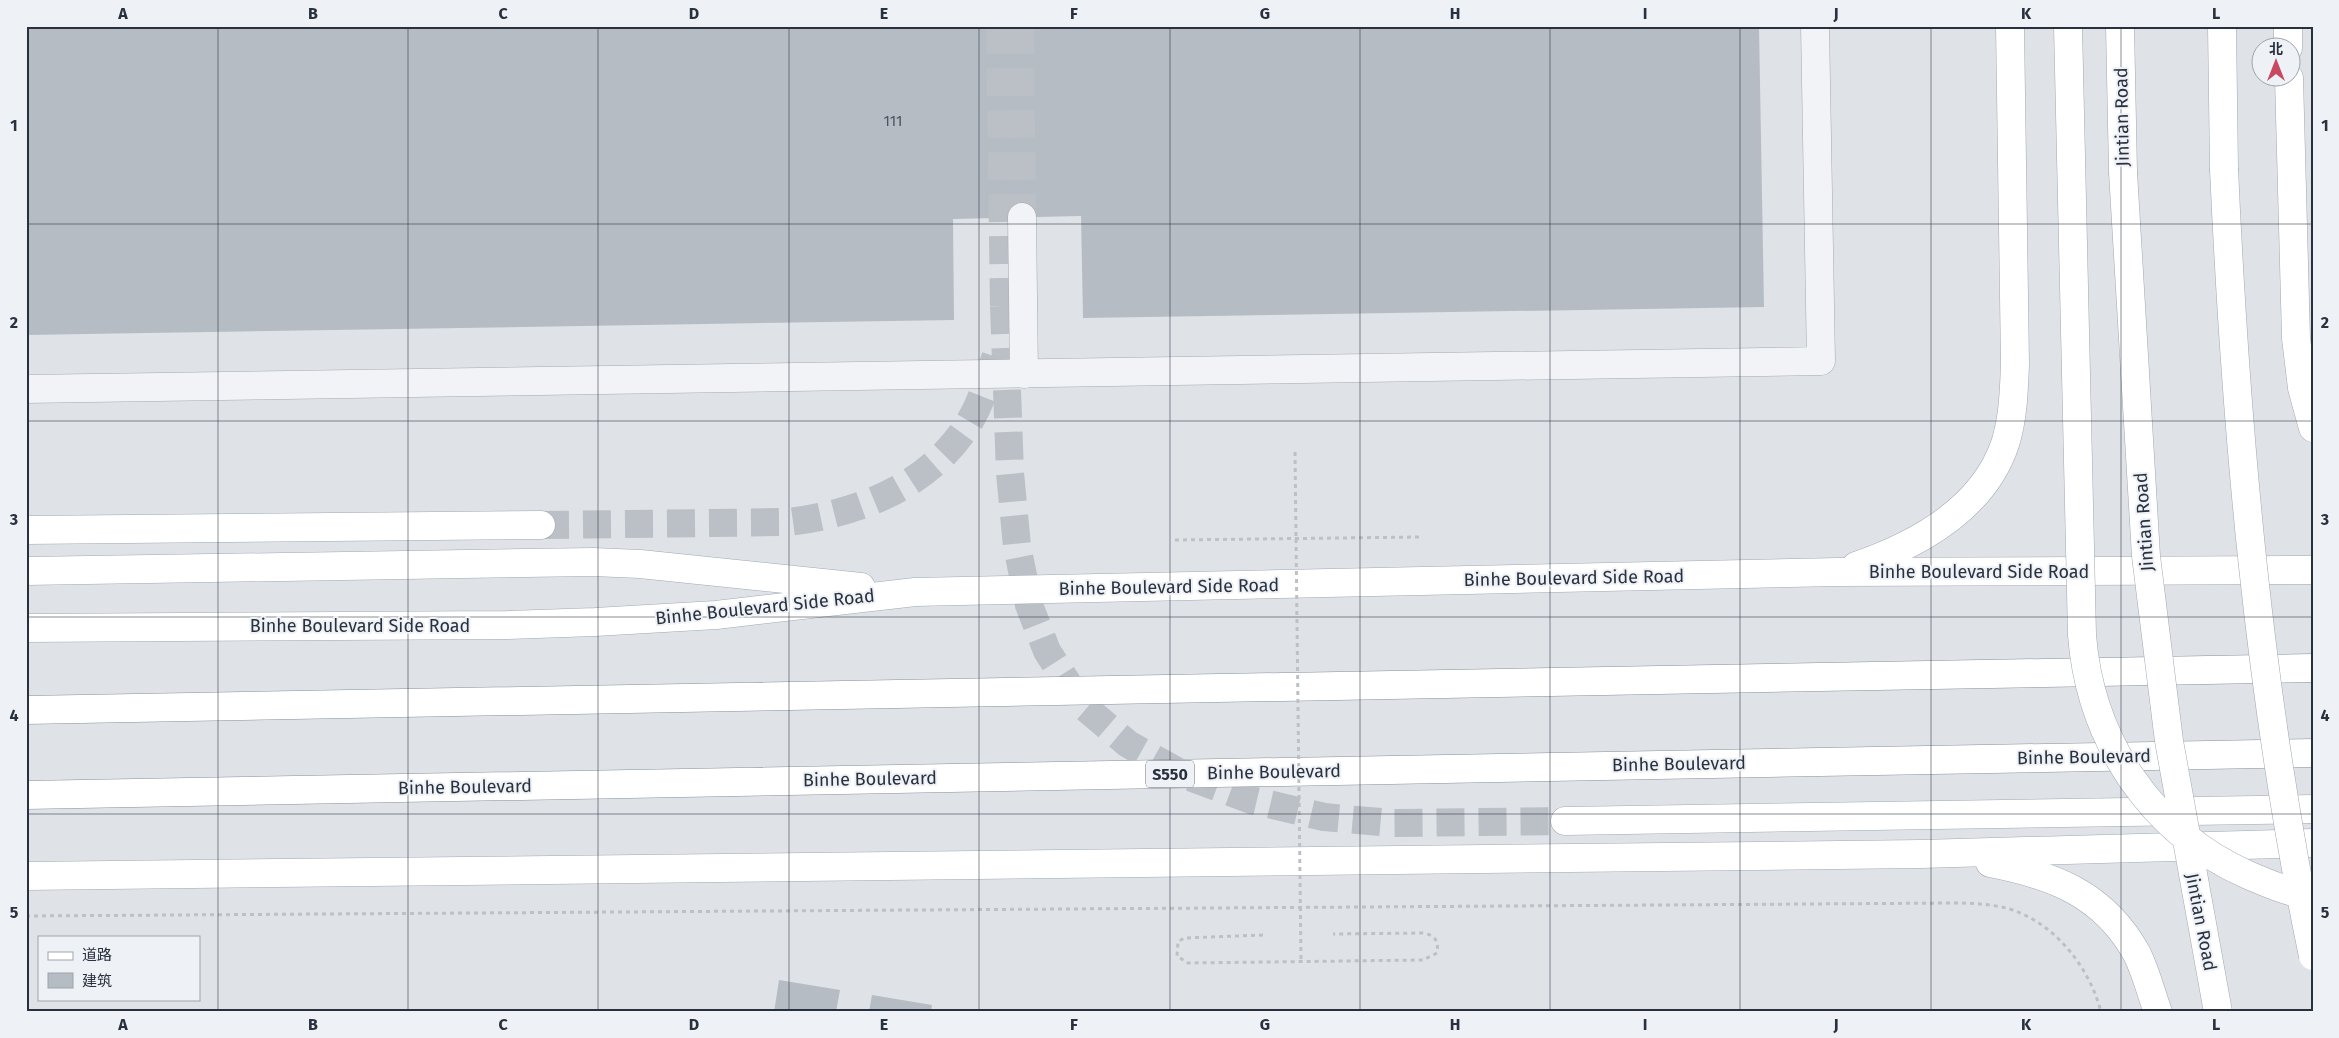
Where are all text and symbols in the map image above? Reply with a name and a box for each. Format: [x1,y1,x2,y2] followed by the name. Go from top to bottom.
[117,4,128,23] text: A
[308,4,318,23] text: B
[498,4,508,23] text: C
[689,4,699,23] text: D
[880,4,888,23] text: E
[1070,4,1078,23] text: F
[1260,4,1270,23] text: G
[1450,4,1460,23] text: H
[1643,4,1647,23] text: I
[1832,4,1839,23] text: J
[2021,4,2032,23] text: K
[2212,4,2220,23] text: L
[2252,38,2302,88] north arrow
[2269,41,2283,58] text: 北
[2110,67,2134,167] street label: Jintian Road
[883,112,903,130] house number: 111
[10,116,18,135] text: 1
[2321,116,2329,135] text: 1
[10,313,18,332] text: 2
[2321,313,2329,332] text: 2
[2130,472,2158,572] street label: Jintian Road
[9,510,18,529] text: 3
[2320,510,2329,529] text: 3
[1869,561,2089,583] street label: Binhe Boulevard Side Road
[1464,565,1684,591] street label: Binhe Boulevard Side Road
[1059,574,1279,600] street label: Binhe Boulevard Side Road
[654,585,876,629] street label: Binhe Boulevard Side Road
[250,615,470,637] street label: Binhe Boulevard Side Road
[9,706,19,725] text: 4
[2320,706,2330,725] text: 4
[2017,745,2151,769] street label: Binhe Boulevard
[1612,752,1746,776] street label: Binhe Boulevard
[1207,760,1341,784] street label: Binhe Boulevard
[1146,761,1194,788] road number: S550
[803,767,937,791] street label: Binhe Boulevard
[398,775,532,799] street label: Binhe Boulevard
[2181,871,2221,973] street label: Jintian Road
[10,903,19,922] text: 5
[2321,903,2330,922] text: 5
[38,936,200,1000] legend
[82,946,112,964] text: 道路
[82,972,112,990] text: 建筑
[117,1015,128,1034] text: A
[308,1015,318,1034] text: B
[498,1015,508,1034] text: C
[689,1015,699,1034] text: D
[880,1015,888,1034] text: E
[1070,1015,1078,1034] text: F
[1260,1015,1270,1034] text: G
[1450,1015,1460,1034] text: H
[1643,1015,1647,1034] text: I
[1832,1015,1839,1034] text: J
[2021,1015,2032,1034] text: K
[2212,1015,2220,1034] text: L

